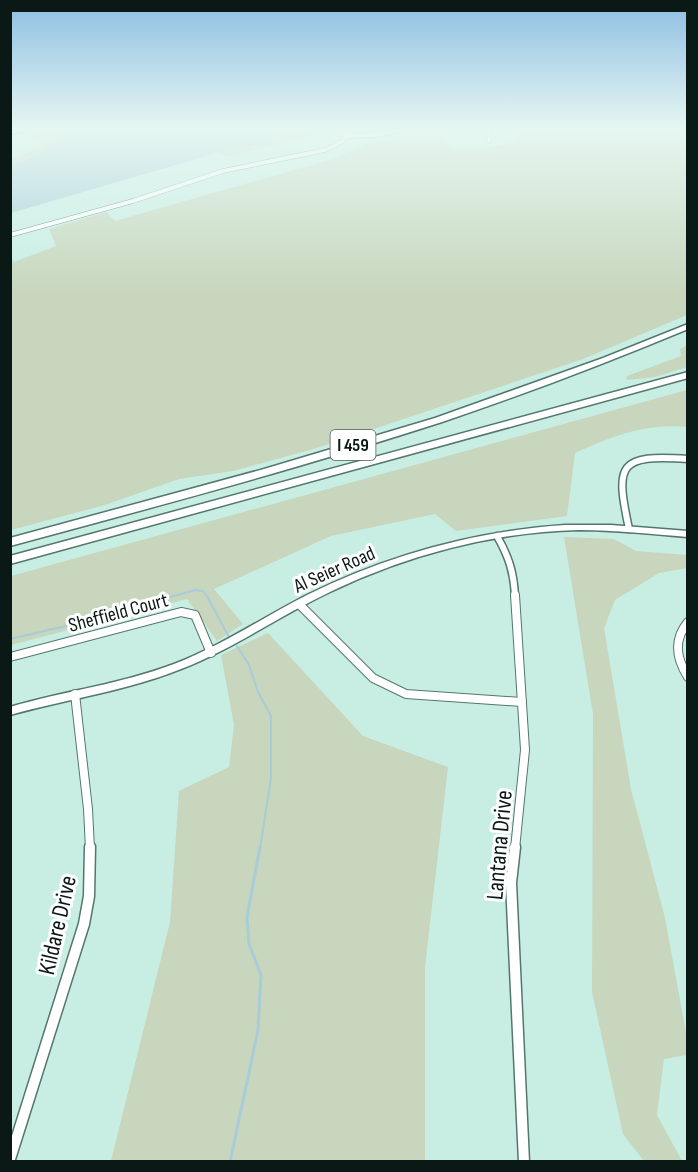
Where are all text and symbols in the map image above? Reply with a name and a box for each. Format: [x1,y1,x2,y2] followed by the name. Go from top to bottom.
[330,430,376,460] road number: I 459
[289,541,379,599] street label: Al Seier Road
[66,588,171,638] street label: Sheffield Court
[480,789,519,901] street label: Lantana Drive
[32,873,83,978] street label: Kildare Drive

